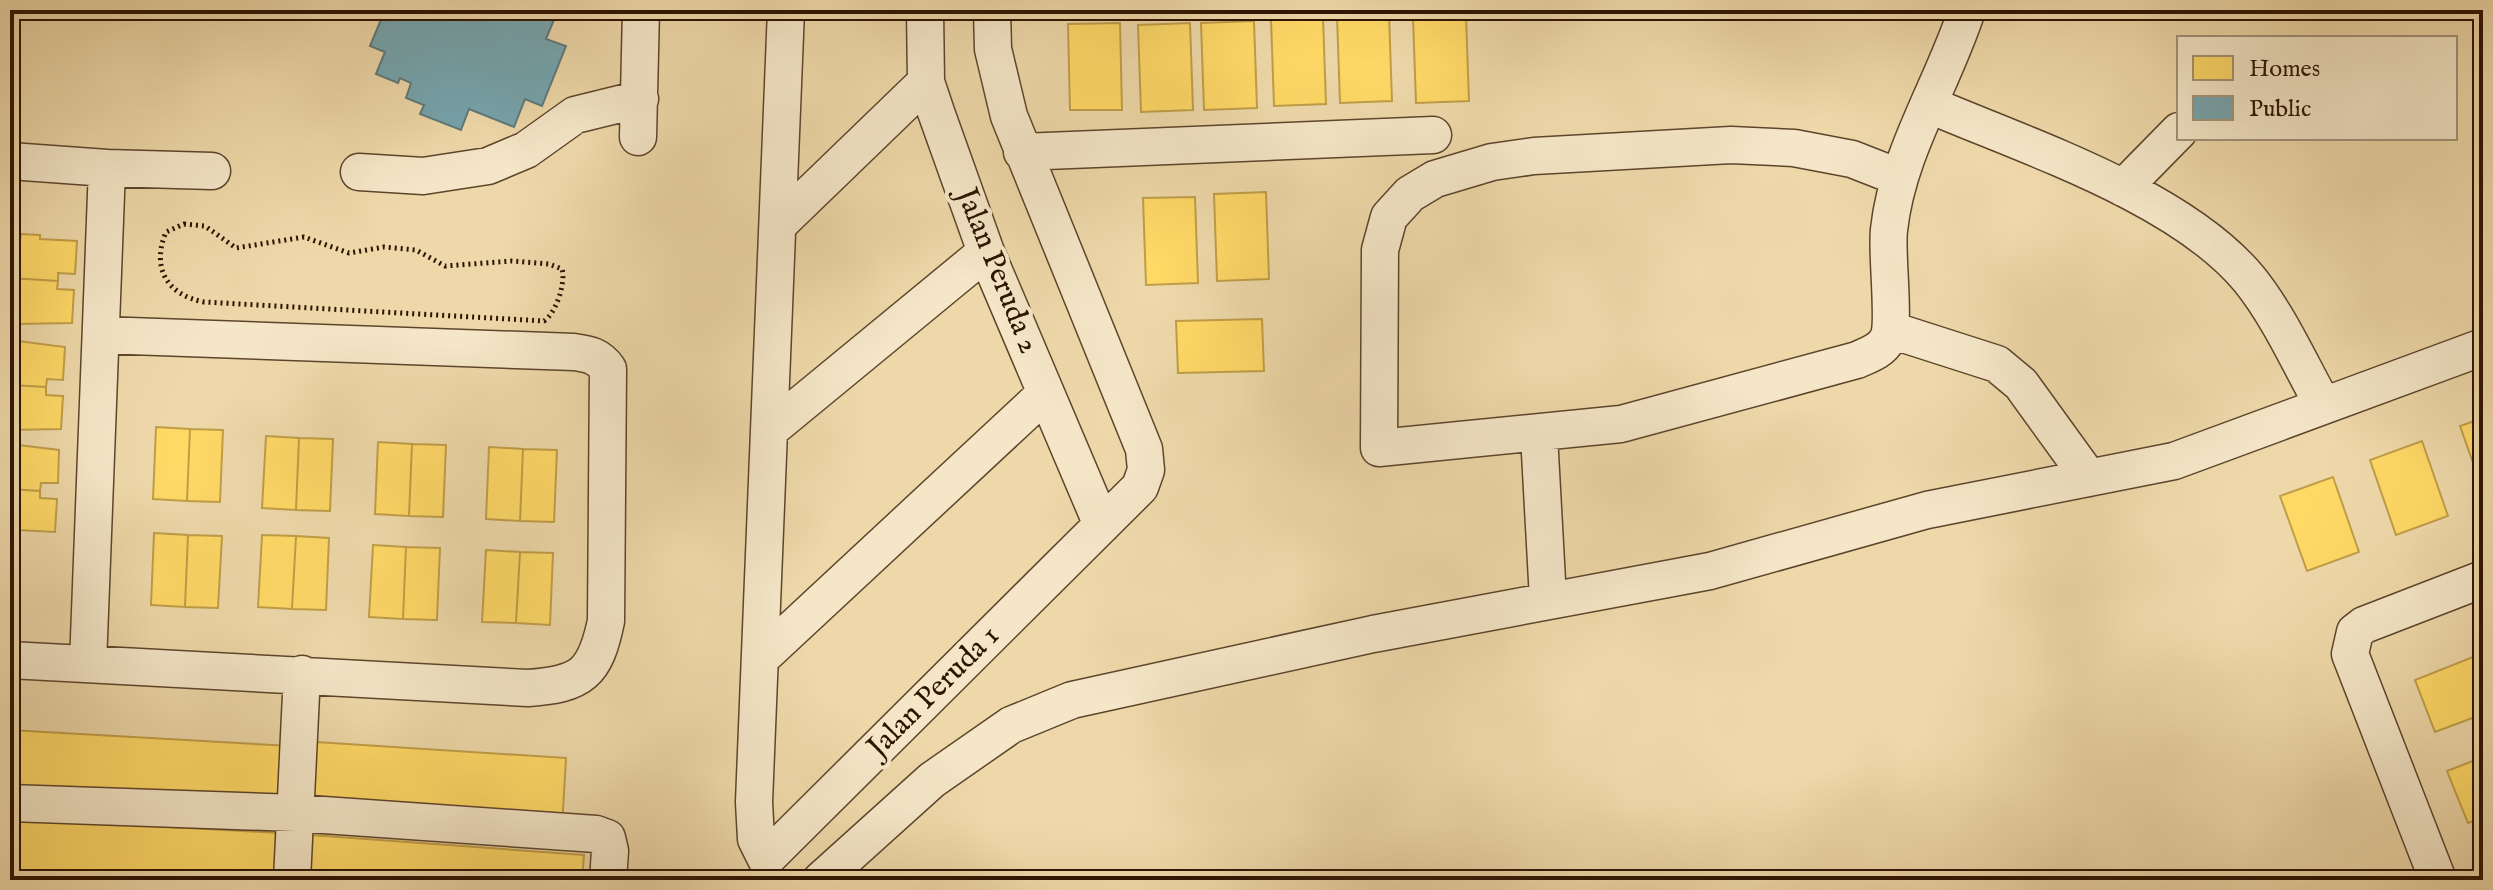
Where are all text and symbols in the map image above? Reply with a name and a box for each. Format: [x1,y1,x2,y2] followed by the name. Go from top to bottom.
[2177,36,2457,140] legend
[2249,54,2320,85] text: Homes
[2249,94,2311,125] text: Public
[945,180,1047,359] street label: Jalan Peruda 2
[858,618,1008,768] street label: Jalan Peruda 1

